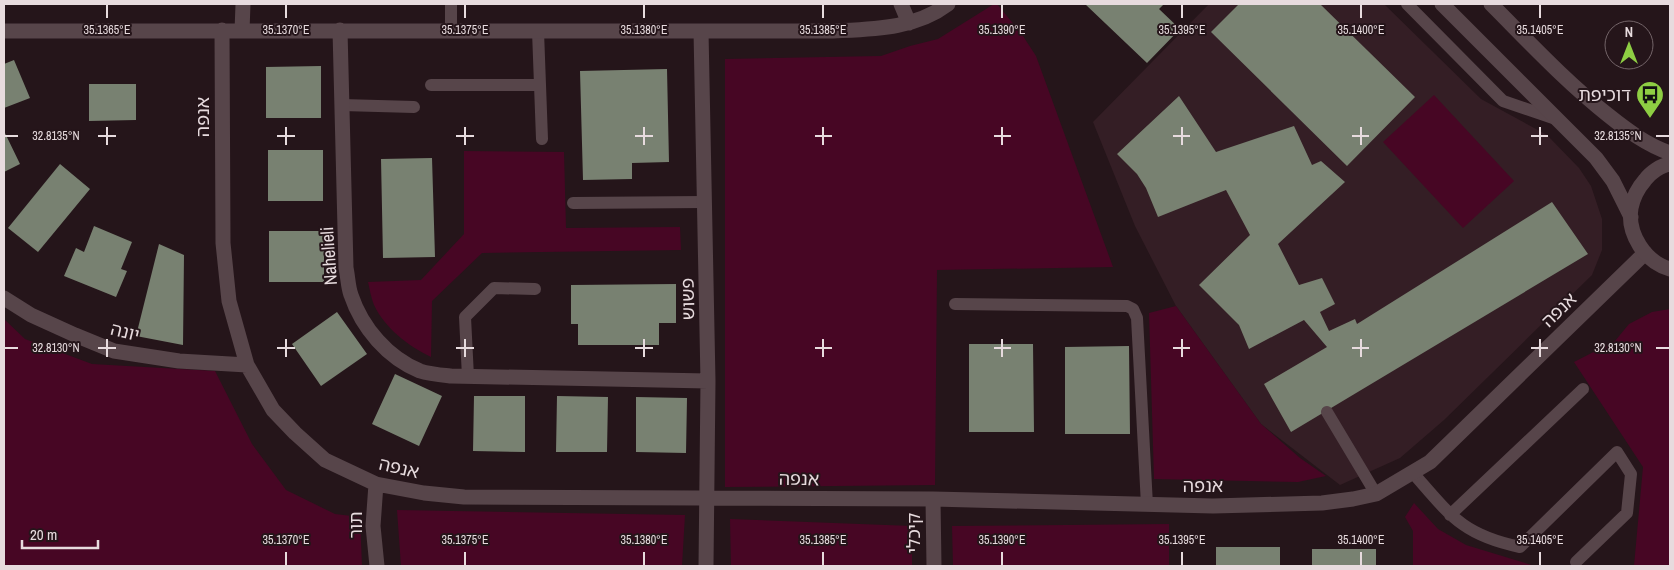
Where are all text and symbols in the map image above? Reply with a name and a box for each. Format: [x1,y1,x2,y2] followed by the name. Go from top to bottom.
[1604,20,1654,70] north arrow
[84,22,130,38] text: 35.1365°E
[263,22,309,38] text: 35.1370°E
[442,22,488,38] text: 35.1375°E
[621,22,667,38] text: 35.1380°E
[800,22,846,38] text: 35.1385°E
[979,22,1025,38] text: 35.1390°E
[1159,22,1205,38] text: 35.1395°E
[1338,22,1384,38] text: 35.1400°E
[1517,22,1563,38] text: 35.1405°E
[1625,23,1633,41] text: N
[1635,80,1665,119] bus stop icon: דוכיפת
[1579,82,1631,107] place label: דוכיפת
[190,97,215,137] street label: אנפה
[32,128,80,144] text: 32.8135°N
[1594,128,1642,144] text: 32.8135°N
[314,226,343,286] street label: Nahelieli
[675,278,700,320] street label: פשוש
[1535,287,1582,333] street label: אנפה
[108,316,142,347] street label: יונה
[32,340,80,356] text: 32.8130°N
[1594,340,1642,356] text: 32.8130°N
[377,451,422,484] street label: אנפה
[779,466,819,491] street label: אנפה
[1183,473,1223,498] street label: אנפה
[343,512,368,538] street label: תור
[901,513,926,553] street label: קיכלי
[22,518,99,550] scale bar
[30,524,57,545] text: 20 m
[263,532,309,548] text: 35.1370°E
[442,532,488,548] text: 35.1375°E
[621,532,667,548] text: 35.1380°E
[800,532,846,548] text: 35.1385°E
[979,532,1025,548] text: 35.1390°E
[1159,532,1205,548] text: 35.1395°E
[1338,532,1384,548] text: 35.1400°E
[1517,532,1563,548] text: 35.1405°E

